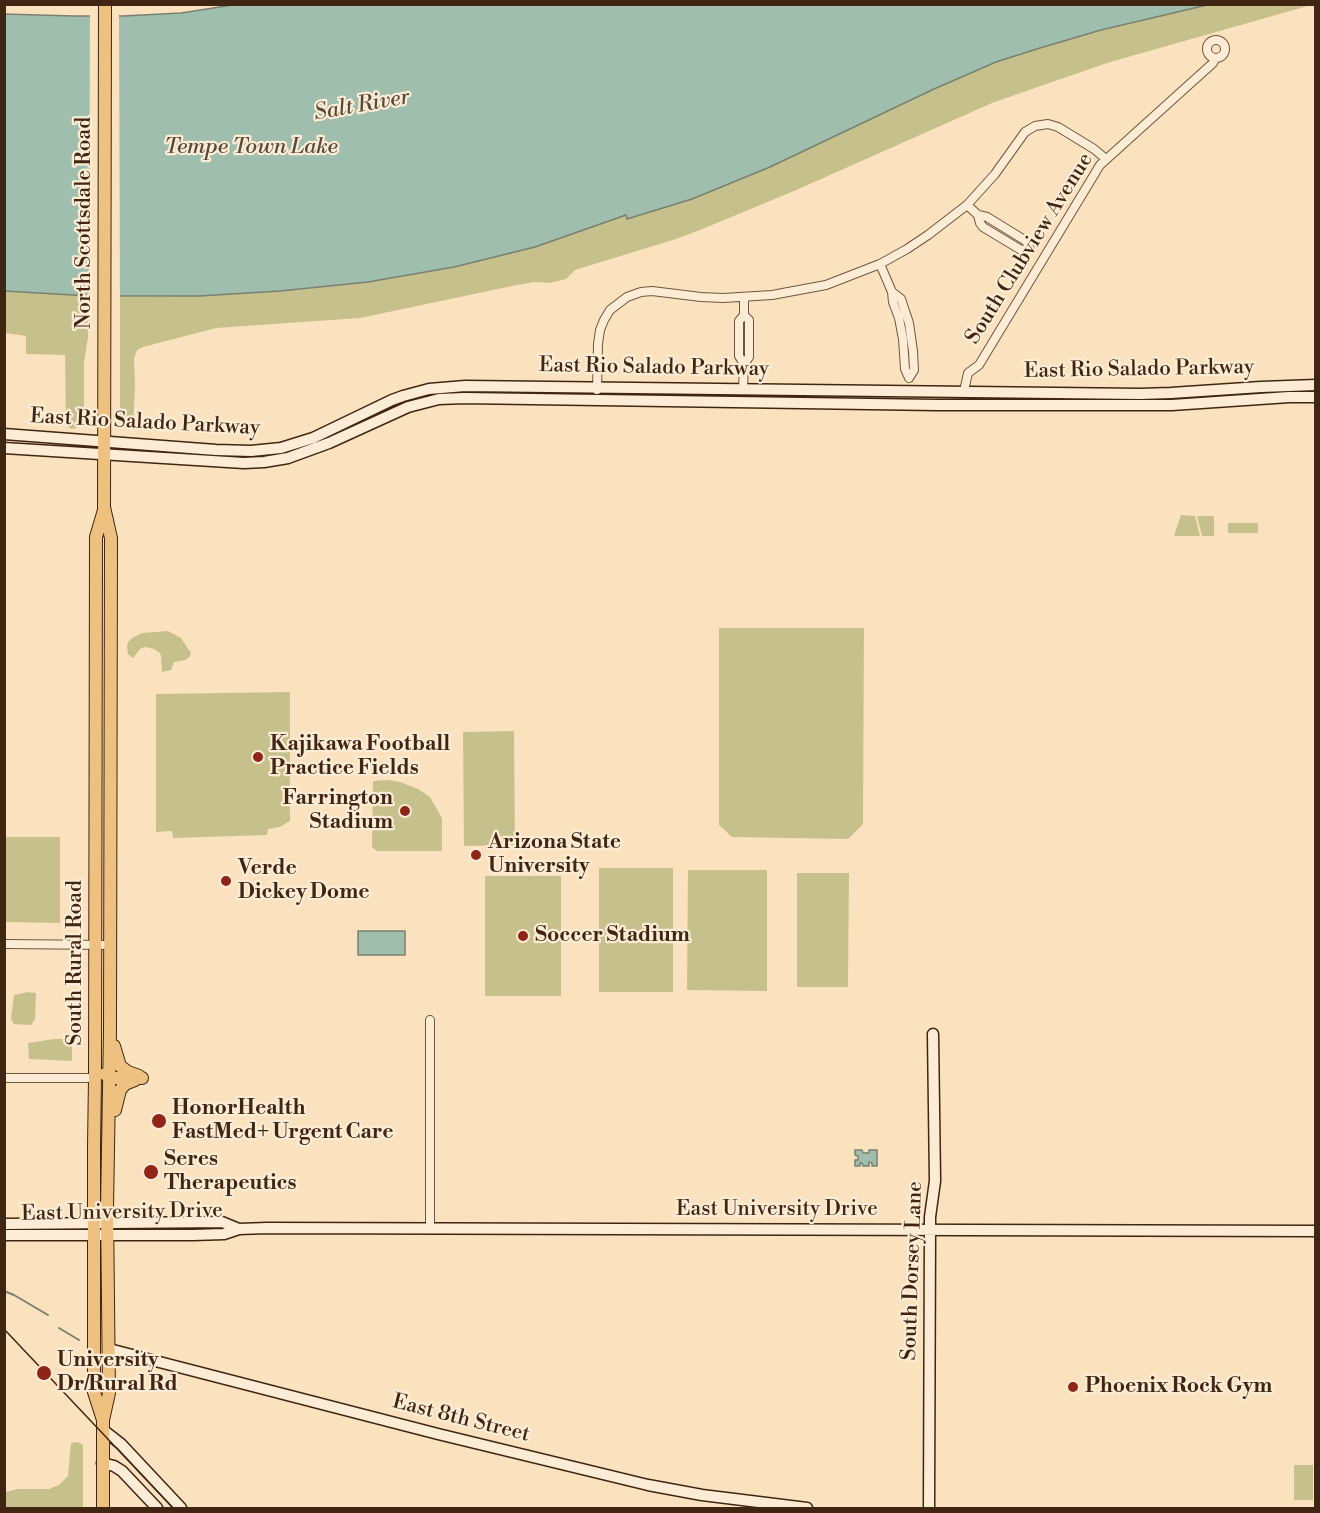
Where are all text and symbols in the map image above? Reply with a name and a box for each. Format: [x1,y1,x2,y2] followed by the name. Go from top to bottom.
[312,85,412,127] water label: Salt River
[72,117,98,329] street label: North Scottsdale Road
[164,135,338,161] water label: Tempe Town Lake
[961,149,1099,349] street label: South Clubview Avenue
[539,353,769,383] street label: East Rio Salado Parkway
[1024,355,1254,385] street label: East Rio Salado Parkway
[29,404,261,442] street label: East Rio Salado Parkway
[270,732,450,782] place label: Kajikawa Football Practice Fields
[251,750,265,764] marker: Kajikawa Football Practice Fields
[282,786,393,836] place label: Farrington Stadium
[398,804,412,818] marker: Farrington Stadium
[488,830,621,880] place label: Arizona State University
[469,848,483,862] marker: Arizona State University
[238,856,370,906] place label: Verde Dickey Dome
[219,874,233,888] marker: Verde Dickey Dome
[63,880,89,1046] street label: South Rural Road
[535,923,690,949] place label: Soccer Stadium
[516,929,530,943] marker: Soccer Stadium
[172,1096,394,1146] place label: HonorHealth FastMed+ Urgent Care
[150,1112,168,1130] marker: HonorHealth FastMed+ Urgent Care
[164,1147,297,1197] place label: Seres Therapeutics
[142,1163,160,1181] marker: Seres Therapeutics
[897,1181,929,1361] street label: South Dorsey Lane
[676,1197,878,1223] street label: East University Drive
[21,1199,223,1227] street label: East University Drive
[57,1348,178,1398] place label: University Dr/Rural Rd
[35,1364,53,1382] marker: University Dr/Rural Rd
[1085,1374,1272,1400] place label: Phoenix Rock Gym
[1066,1380,1080,1394] marker: Phoenix Rock Gym
[390,1390,532,1448] street label: East 8th Street

